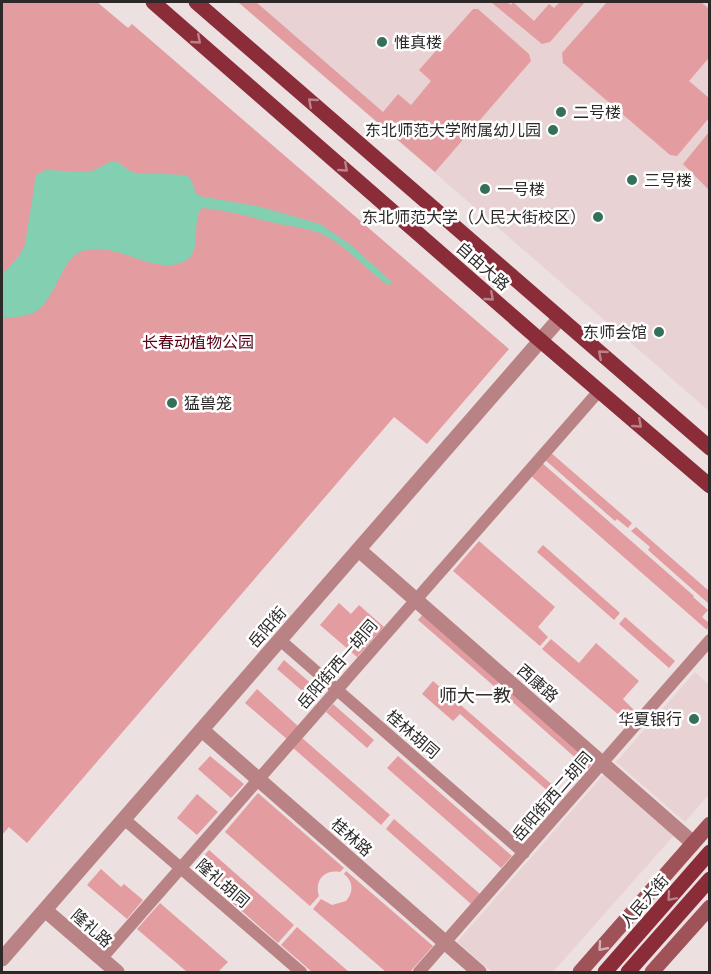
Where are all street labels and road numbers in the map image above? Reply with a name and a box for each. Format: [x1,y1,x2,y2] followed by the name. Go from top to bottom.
[452,237,514,295] street label: 自由大路
[244,602,290,652] street label: 岳阳街
[293,615,381,713] street label: 岳阳街西一胡同
[513,660,563,706] street label: 西康路
[382,705,444,763] street label: 桂林胡同
[508,747,596,845] street label: 岳阳街西二胡同
[327,814,377,860] street label: 桂林路
[192,854,254,912] street label: 隆礼胡同
[615,870,673,932] street label: 人民大街
[67,905,117,951] street label: 隆礼路

